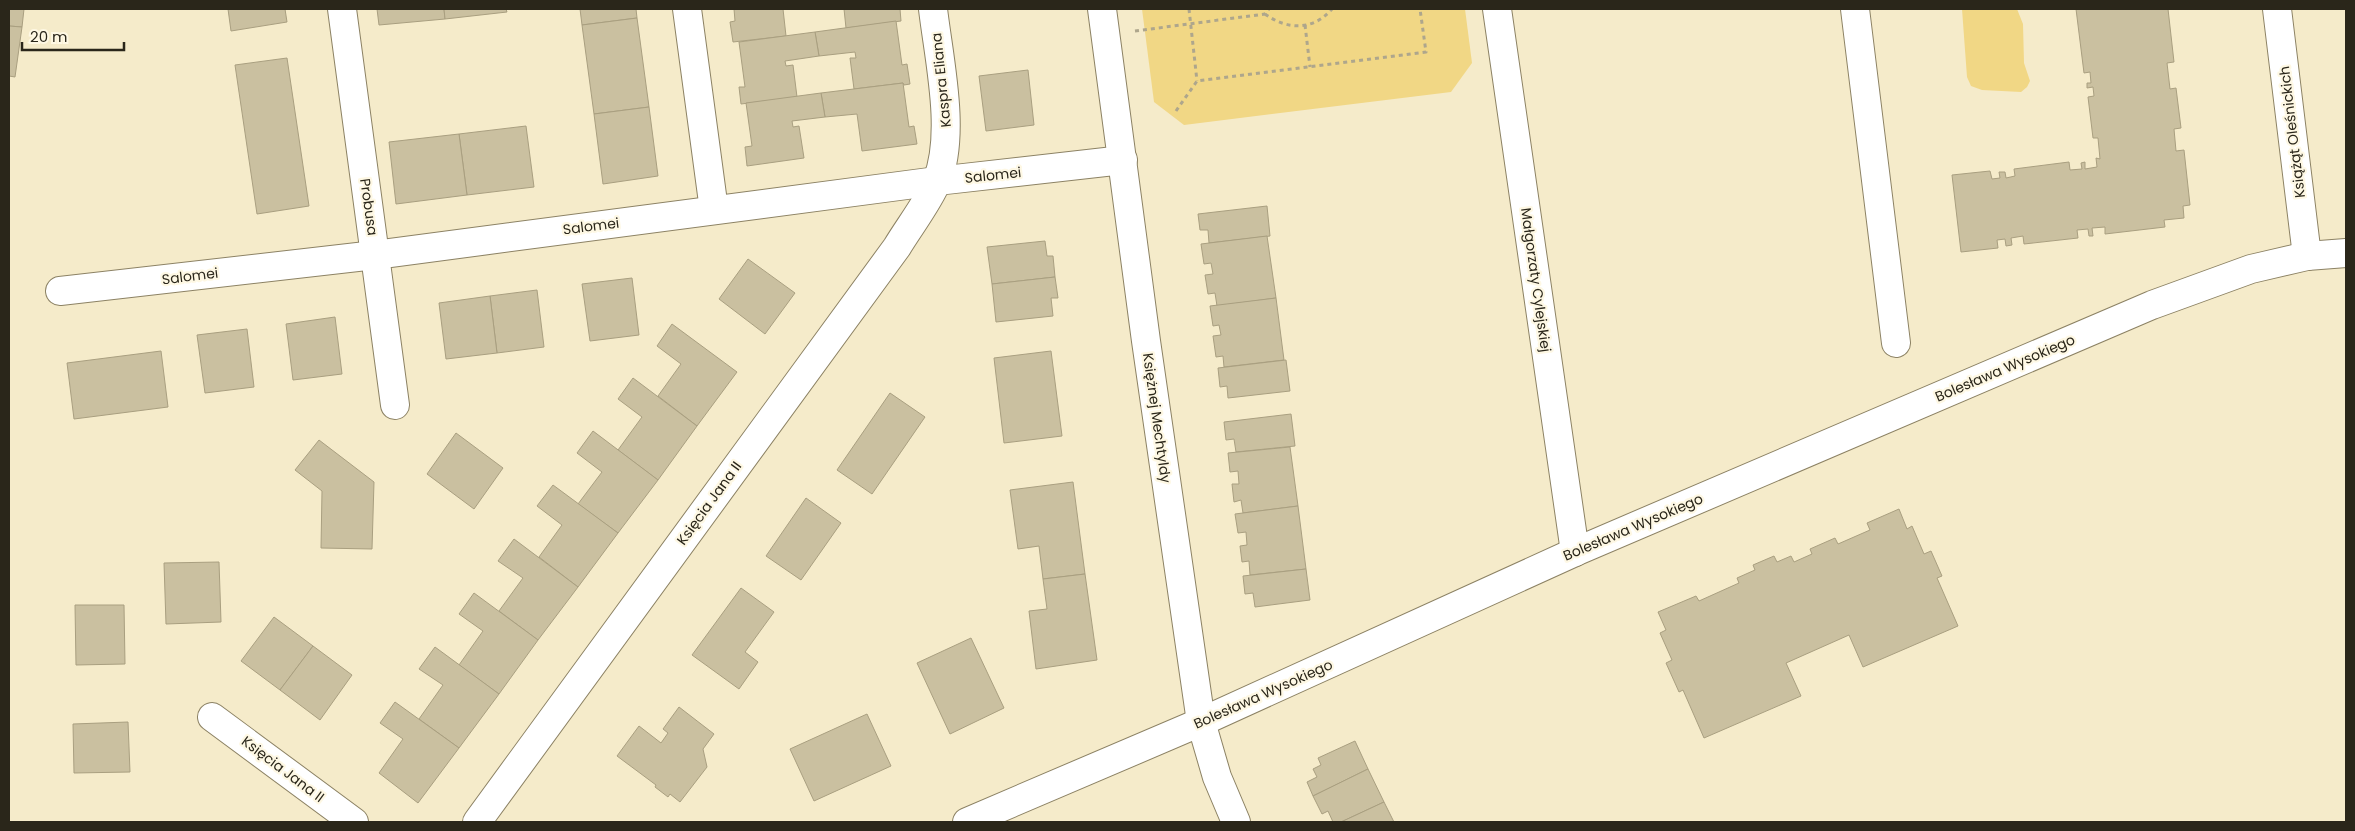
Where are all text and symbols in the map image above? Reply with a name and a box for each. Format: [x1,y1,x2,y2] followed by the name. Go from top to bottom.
[22,20,125,52] scale bar
[30,26,68,47] text: 20 m
[926,32,956,128] street label: Kaspra Eliana
[2274,65,2310,199] street label: Książąt Oleśnickich
[964,162,1022,188] street label: Salomei
[355,177,383,237] street label: Probusa
[1516,206,1556,354] street label: Małgorzaty Cylejskiej
[562,213,620,239] street label: Salomei
[161,263,219,289] street label: Salomei
[1932,329,2078,407] street label: Bolesława Wysokiego
[1138,352,1176,484] street label: Księżnej Mechtyldy
[672,457,746,549] street label: Księcia Jana II
[1560,488,1706,566] street label: Bolesława Wysokiego
[1190,654,1336,734] street label: Bolesława Wysokiego
[237,731,329,807] street label: Księcia Jana II

